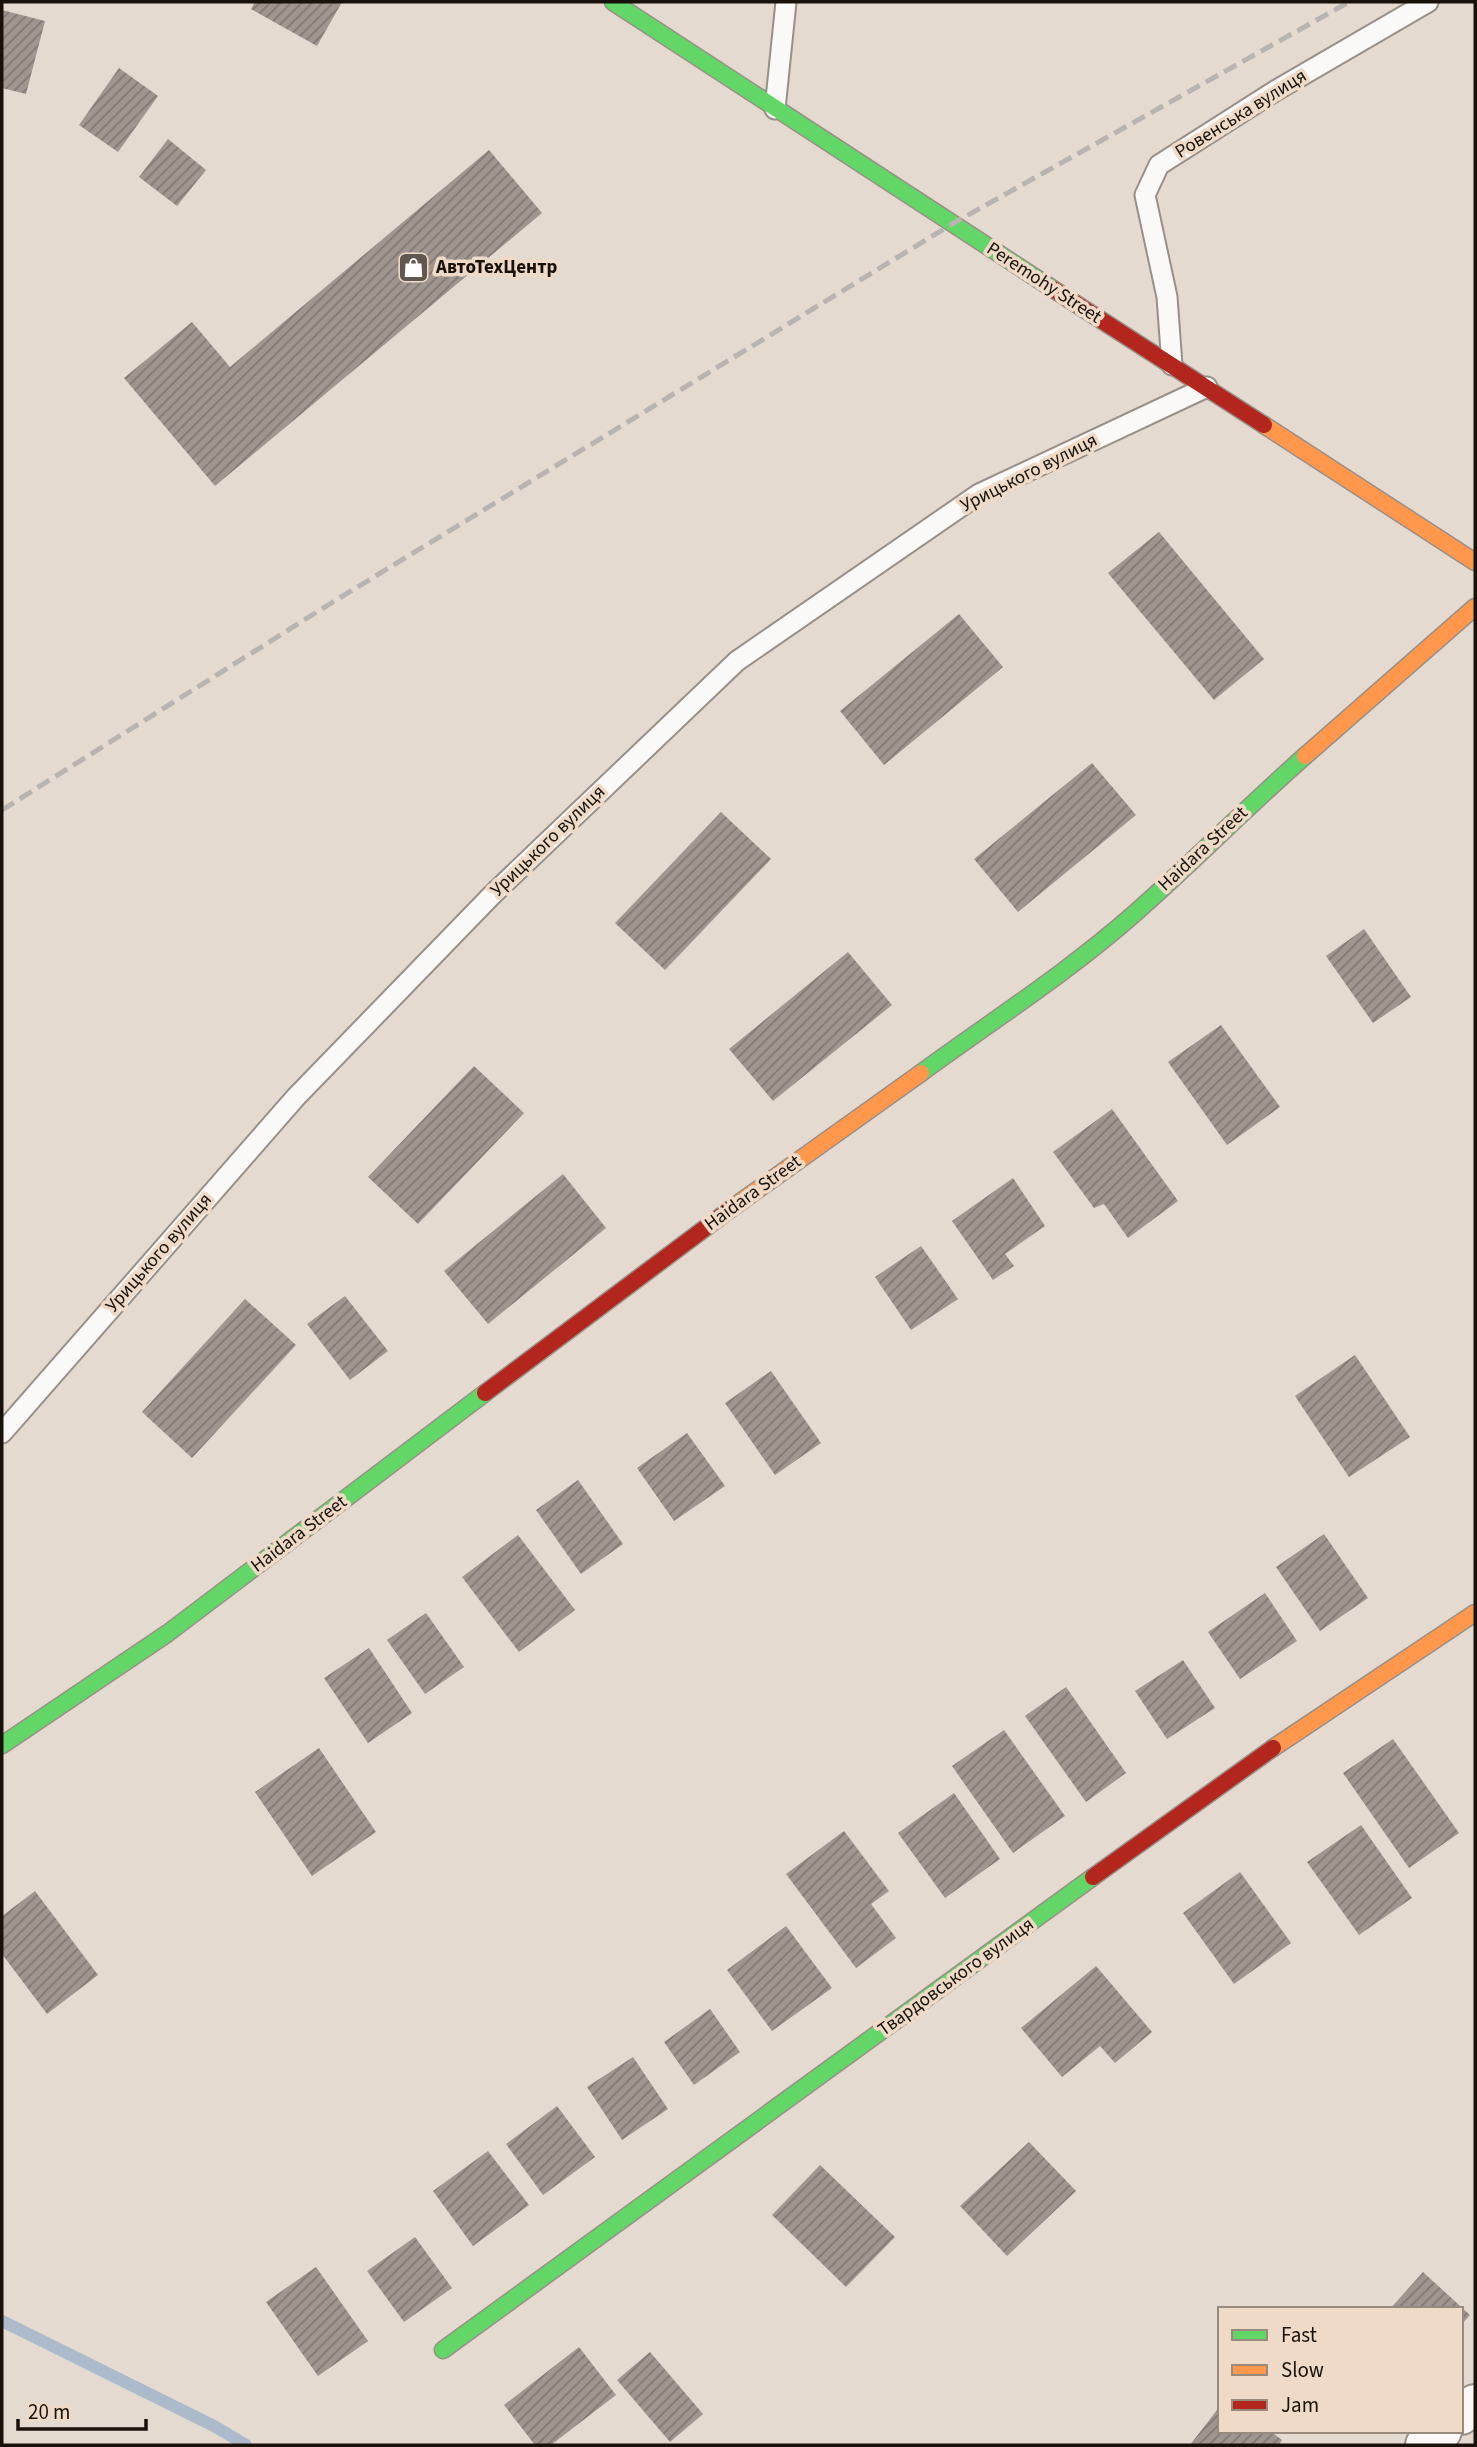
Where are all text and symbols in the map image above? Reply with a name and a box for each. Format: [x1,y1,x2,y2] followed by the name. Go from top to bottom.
[1170,63,1312,165] street label: Ровенська вулиця
[981,236,1107,331] street label: Peremohy Street
[396,250,430,284] shop icon: АвтоТехЦентр
[435,254,557,281] place label: АвтоТехЦентр
[956,427,1102,519] street label: Урицького вулиця
[485,779,611,903] street label: Урицького вулиця
[1152,800,1254,898] street label: Haidara Street
[699,1148,807,1237] street label: Haidara Street
[99,1187,219,1319] street label: Урицького вулиця
[245,1489,353,1579] street label: Haidara Street
[872,1911,1040,2043] street label: Твардовського вулиця
[1218,2307,1463,2433] legend
[1281,2320,1317,2350] text: Fast
[1281,2355,1324,2385] text: Slow
[18,2388,145,2432] scale bar
[1281,2390,1319,2420] text: Jam
[28,2397,70,2427] text: 20 m

